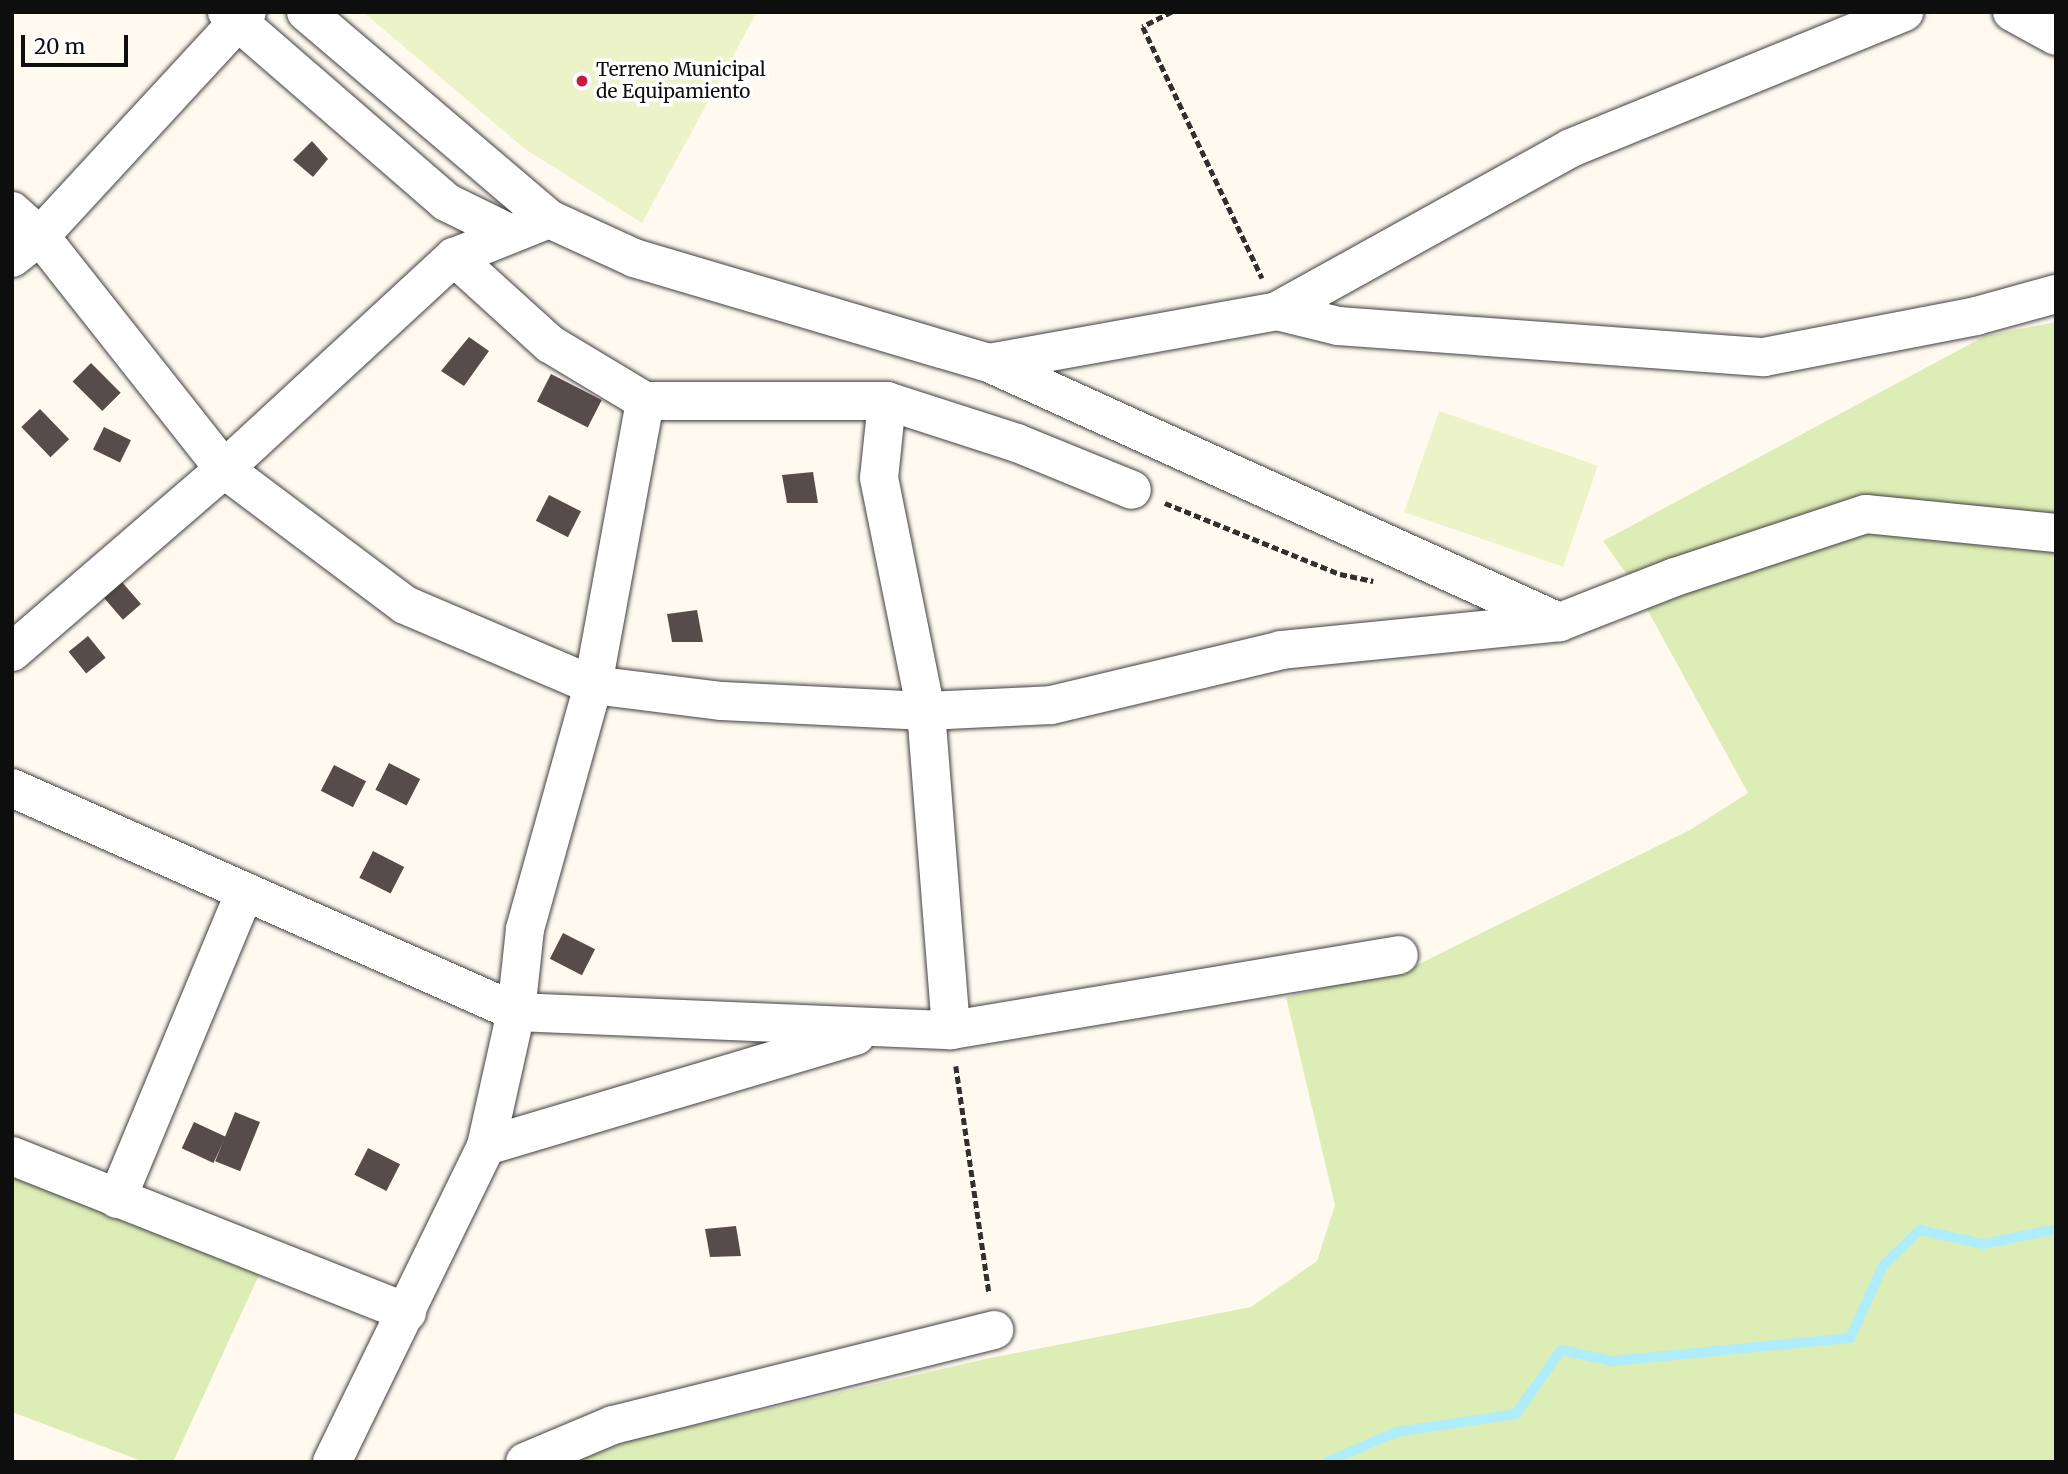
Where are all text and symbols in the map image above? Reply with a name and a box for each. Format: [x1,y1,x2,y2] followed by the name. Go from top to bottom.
[24,21,131,65] scale bar
[34,33,85,60] text: 20 m
[596,59,766,103] place label: Terreno Municipal de Equipamiento
[574,73,590,89] marker: Terreno Municipal de Equipamiento

